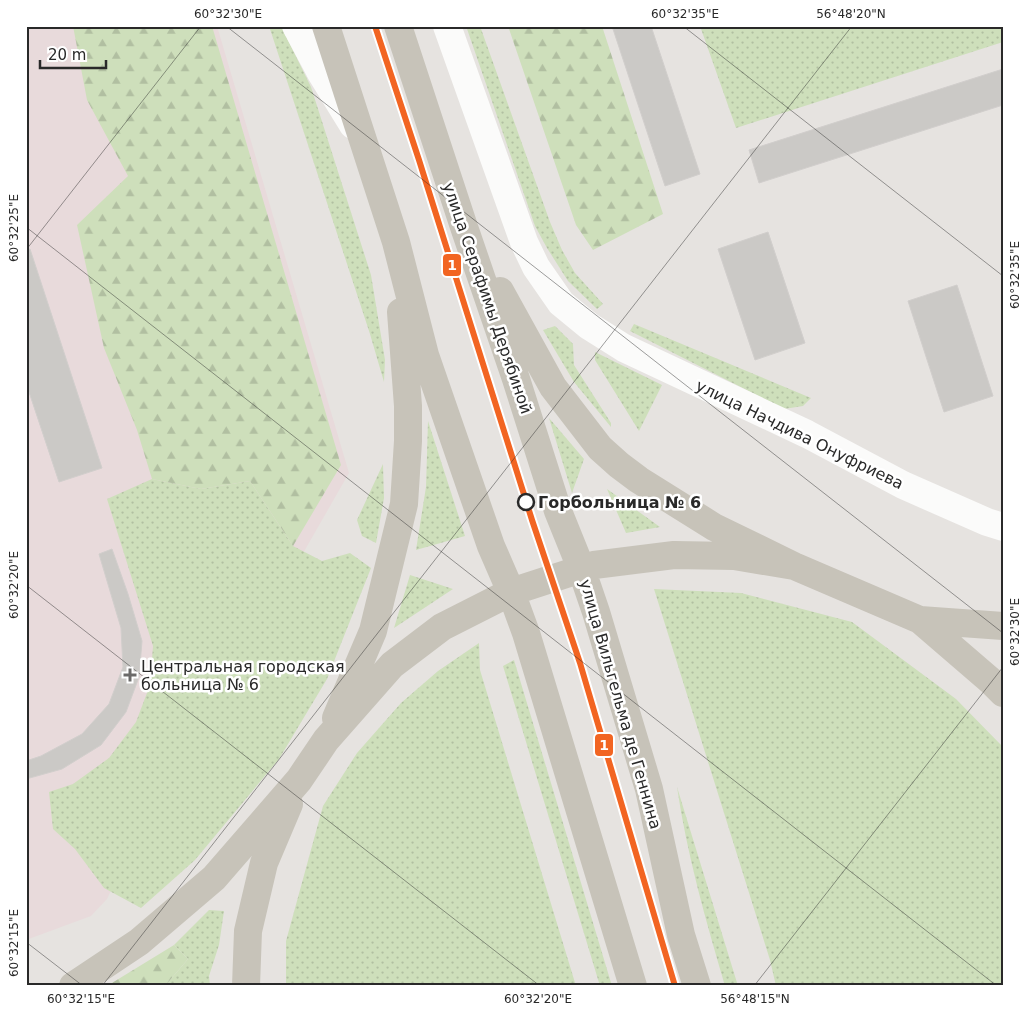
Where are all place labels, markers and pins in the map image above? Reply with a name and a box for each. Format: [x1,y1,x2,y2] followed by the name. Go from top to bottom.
[517,493,535,511] marker: Горбольница № 6
[538,493,701,512] place label: Горбольница № 6
[141,657,345,694] place label: Центральная городская больница № 6
[123,668,137,682] marker: Центральная городская больница № 6

